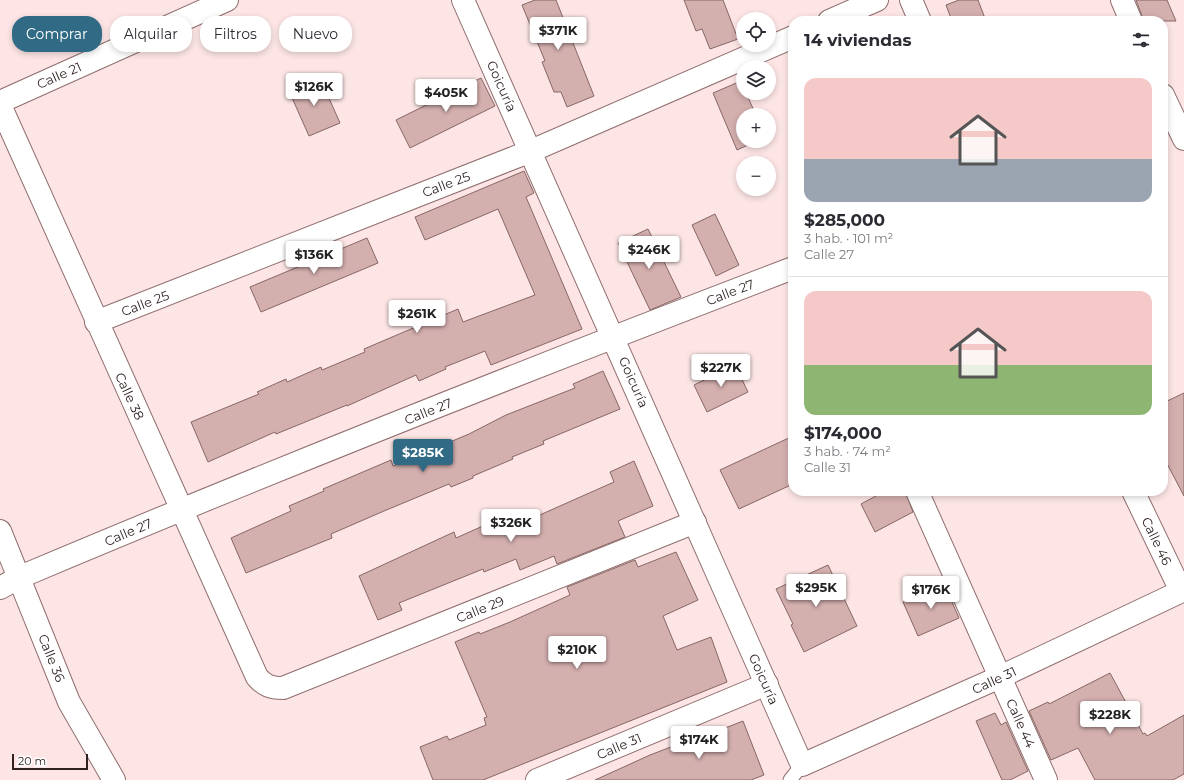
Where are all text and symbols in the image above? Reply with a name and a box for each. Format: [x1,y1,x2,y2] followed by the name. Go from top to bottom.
[736,12,776,196] map controls
[736,12,776,52] button: locate
[12,16,102,52] chip: Comprar
[110,16,192,52] chip: Alquilar
[200,16,271,52] chip: Filtros
[279,16,352,52] chip: Nuevo
[530,17,586,51] pin: $371K
[539,22,577,38] text: $371K
[1130,29,1152,51] icon: filters
[804,30,912,50] text: 14 viviendas
[34,58,84,92] street label: Calle 21
[484,58,520,114] street label: Goicuría
[736,60,776,100] button: layers
[286,73,342,107] pin: $126K
[295,78,333,94] text: $126K
[418,79,474,113] pin: $405K
[424,84,468,100] text: $405K
[942,104,1014,176] icon: home
[736,108,776,148] button: +
[736,156,776,196] button: −
[420,168,472,200] street label: Calle 25
[804,210,885,230] text: $285,000
[804,230,893,246] text: 3 hab. · 101 m²
[621,236,677,270] pin: $246K
[286,241,342,275] pin: $136K
[628,241,670,257] text: $246K
[295,246,333,262] text: $136K
[804,246,854,262] text: Calle 27
[704,275,757,308] street label: Calle 27
[119,287,171,319] street label: Calle 25
[389,300,445,334] pin: $261K
[398,305,436,321] text: $261K
[942,317,1014,389] icon: home
[616,354,652,410] street label: Goicuría
[693,354,749,388] pin: $227K
[700,359,742,375] text: $227K
[112,370,148,422] street label: Calle 38
[402,394,455,428] street label: Calle 27
[804,423,882,443] text: $174,000
[395,439,451,473] pin: $285K
[804,443,891,459] text: 3 hab. · 74 m²
[402,444,444,460] text: $285K
[804,459,851,475] text: Calle 31
[483,509,539,543] pin: $326K
[490,514,532,530] text: $326K
[1139,514,1176,568] street label: Calle 46
[102,515,154,549] street label: Calle 27
[788,574,844,608] pin: $295K
[903,576,959,610] pin: $176K
[795,579,837,595] text: $295K
[912,581,950,597] text: $176K
[454,592,506,626] street label: Calle 29
[35,632,69,684] street label: Calle 36
[549,636,605,670] pin: $210K
[557,641,597,657] text: $210K
[746,651,782,707] street label: Goicuría
[969,663,1019,697] street label: Calle 31
[1003,696,1039,750] street label: Calle 44
[1082,701,1138,735] pin: $228K
[1089,706,1131,722] text: $228K
[671,726,727,760] pin: $174K
[594,729,644,763] street label: Calle 31
[679,731,719,747] text: $174K
[12,752,88,771] scale bar
[18,754,46,768] text: 20 m

